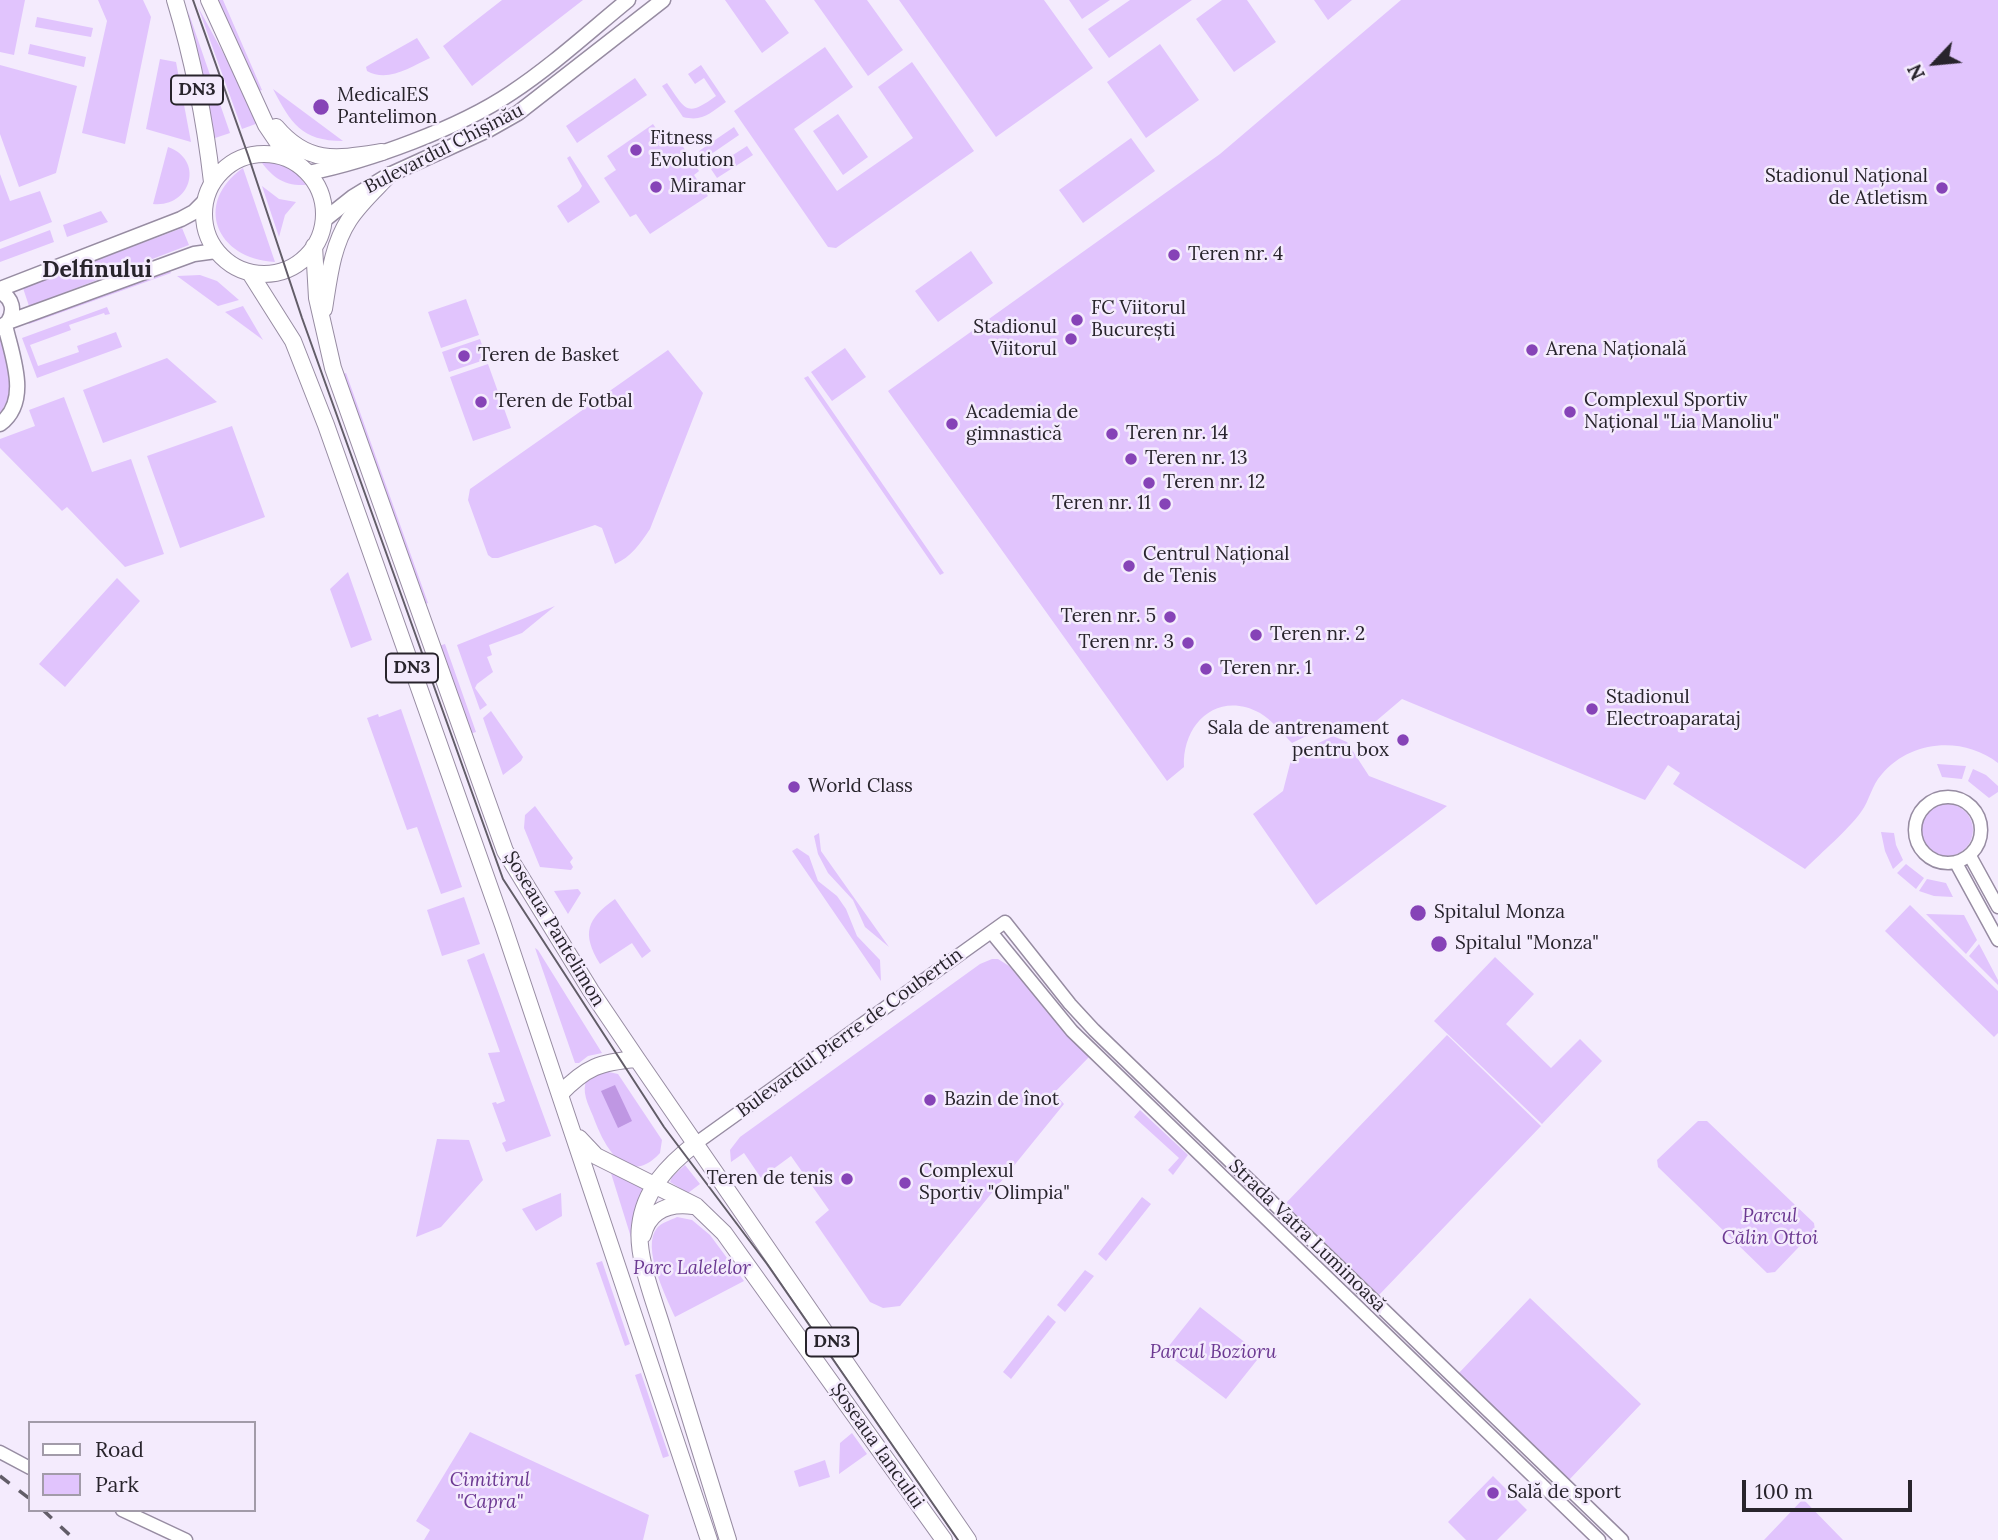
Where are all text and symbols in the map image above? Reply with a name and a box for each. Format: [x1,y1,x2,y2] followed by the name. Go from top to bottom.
[1900,28,1970,98] north arrow
[1902,60,1930,84] text: N
[171,76,223,104] road number: DN3
[337,85,437,129] place label: MedicalES Pantelimon
[311,97,331,117] marker: MedicalES Pantelimon
[361,99,527,199] street label: Bulevardul Chișinău
[650,128,734,172] place label: Fitness Evolution
[628,142,644,158] marker: Fitness Evolution
[1765,166,1928,210] place label: Stadionul Național de Atletism
[670,176,746,198] place label: Miramar
[648,179,664,195] marker: Miramar
[1934,180,1950,196] marker: Stadionul Național de Atletism
[1188,244,1283,266] place label: Teren nr. 4
[1166,247,1182,263] marker: Teren nr. 4
[42,256,152,284] district label: Delfinului
[1091,298,1186,342] place label: FC Viitorul București
[1069,312,1085,328] marker: FC Viitorul București
[973,317,1057,361] place label: Stadionul Viitorul
[1063,331,1079,347] marker: Stadionul Viitorul
[1546,339,1687,361] place label: Arena Națională
[1524,342,1540,358] marker: Arena Națională
[478,345,619,367] place label: Teren de Basket
[456,348,472,364] marker: Teren de Basket
[1584,390,1779,434] place label: Complexul Sportiv Național "Lia Manoliu"
[495,391,633,413] place label: Teren de Fotbal
[473,394,489,410] marker: Teren de Fotbal
[966,402,1078,446] place label: Academia de gimnastică
[1562,404,1578,420] marker: Complexul Sportiv Național "Lia Manoliu"
[944,416,960,432] marker: Academia de gimnastică
[1126,423,1228,445] place label: Teren nr. 14
[1104,426,1120,442] marker: Teren nr. 14
[1145,448,1248,470] place label: Teren nr. 13
[1123,451,1139,467] marker: Teren nr. 13
[1163,472,1265,494] place label: Teren nr. 12
[1141,475,1157,491] marker: Teren nr. 12
[1052,493,1151,515] place label: Teren nr. 11
[1157,496,1173,512] marker: Teren nr. 11
[1143,544,1289,588] place label: Centrul Național de Tenis
[1121,558,1137,574] marker: Centrul Național de Tenis
[1061,606,1156,628] place label: Teren nr. 5
[1162,609,1178,625] marker: Teren nr. 5
[1270,624,1365,646] place label: Teren nr. 2
[1248,627,1264,643] marker: Teren nr. 2
[1078,632,1174,654] place label: Teren nr. 3
[1180,635,1196,651] marker: Teren nr. 3
[386,654,438,682] road number: DN3
[1220,658,1312,680] place label: Teren nr. 1
[1198,661,1214,677] marker: Teren nr. 1
[1606,687,1741,731] place label: Stadionul Electroaparataj
[1584,701,1600,717] marker: Stadionul Electroaparataj
[1208,718,1389,762] place label: Sala de antrenament pentru box
[1395,732,1411,748] marker: Sala de antrenament pentru box
[808,776,913,798] place label: World Class
[786,779,802,795] marker: World Class
[499,847,609,1011] street label: Șoseaua Pantelimon
[1434,902,1565,924] place label: Spitalul Monza
[1408,903,1428,923] marker: Spitalul Monza
[1455,933,1599,955] place label: Spitalul "Monza"
[1429,934,1449,954] marker: Spitalul "Monza"
[733,943,967,1123] street label: Bulevardul Pierre de Coubertin
[944,1089,1059,1111] place label: Bazin de înot
[922,1092,938,1108] marker: Bazin de înot
[1224,1155,1390,1317] street label: Strada Vatra Luminoasă
[919,1161,1070,1205] place label: Complexul Sportiv "Olimpia"
[707,1168,833,1190] place label: Teren de tenis
[839,1171,855,1187] marker: Teren de tenis
[897,1175,913,1191] marker: Complexul Sportiv "Olimpia"
[1722,1206,1818,1250] park label: Parcul Călin Ottoi
[633,1258,751,1280] park label: Parc Lalelelor
[806,1328,858,1357] road number: DN3
[1149,1342,1277,1364] park label: Parcul Bozioru
[825,1379,929,1513] street label: Șoseaua Iancului
[28,1421,256,1512] legend
[95,1436,144,1463] text: Road
[1746,1466,1916,1510] scale bar
[450,1470,530,1514] park label: Cimitirul "Capra"
[95,1471,139,1498] text: Park
[1755,1478,1813,1505] text: 100 m
[1507,1482,1621,1504] place label: Sală de sport
[1485,1485,1501,1501] marker: Sală de sport

